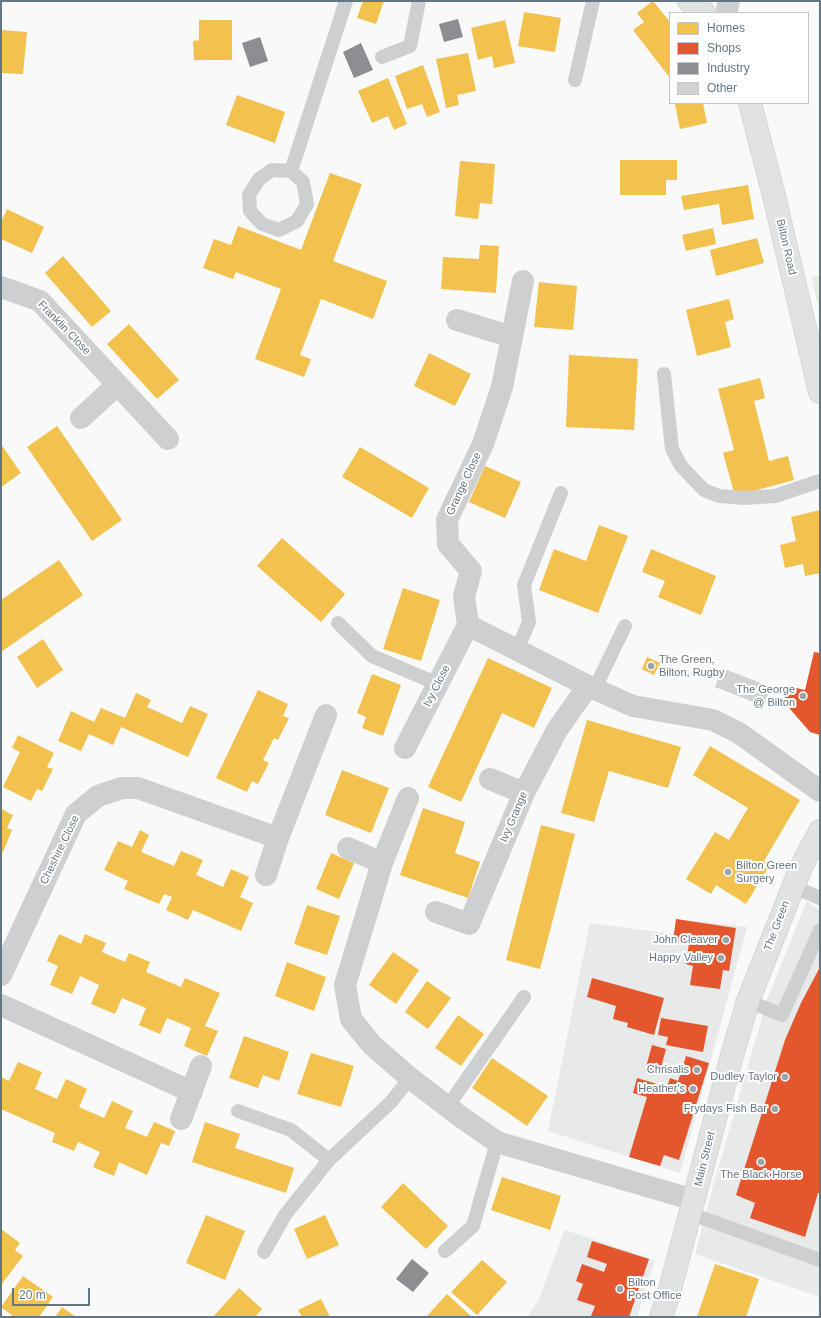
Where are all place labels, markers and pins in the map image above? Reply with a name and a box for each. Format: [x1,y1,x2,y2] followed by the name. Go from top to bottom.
[659,653,724,679] place label: The Green, Bilton, Rugby
[646,661,656,671] marker: The Green, Bilton, Rugby
[736,683,795,709] place label: The George @ Bilton
[798,691,808,701] marker: The George @ Bilton
[736,859,797,885] place label: Bilton Green Surgery
[723,867,733,877] marker: Bilton Green Surgery
[653,933,718,947] place label: John Cleaver
[721,935,731,945] marker: John Cleaver
[649,951,713,965] place label: Happy Valley
[716,953,726,963] marker: Happy Valley
[647,1063,689,1077] place label: Chrisalis
[692,1065,702,1075] marker: Chrisalis
[710,1070,777,1084] place label: Dudley Taylor
[780,1072,790,1082] marker: Dudley Taylor
[638,1082,685,1096] place label: Heather's
[688,1084,698,1094] marker: Heather's
[684,1102,767,1116] place label: Frydays Fish Bar
[770,1104,780,1114] marker: Frydays Fish Bar
[756,1157,766,1167] marker: The Black Horse
[720,1168,802,1182] place label: The Black Horse
[628,1276,682,1302] place label: Bilton Post Office
[615,1284,625,1294] marker: Bilton Post Office

